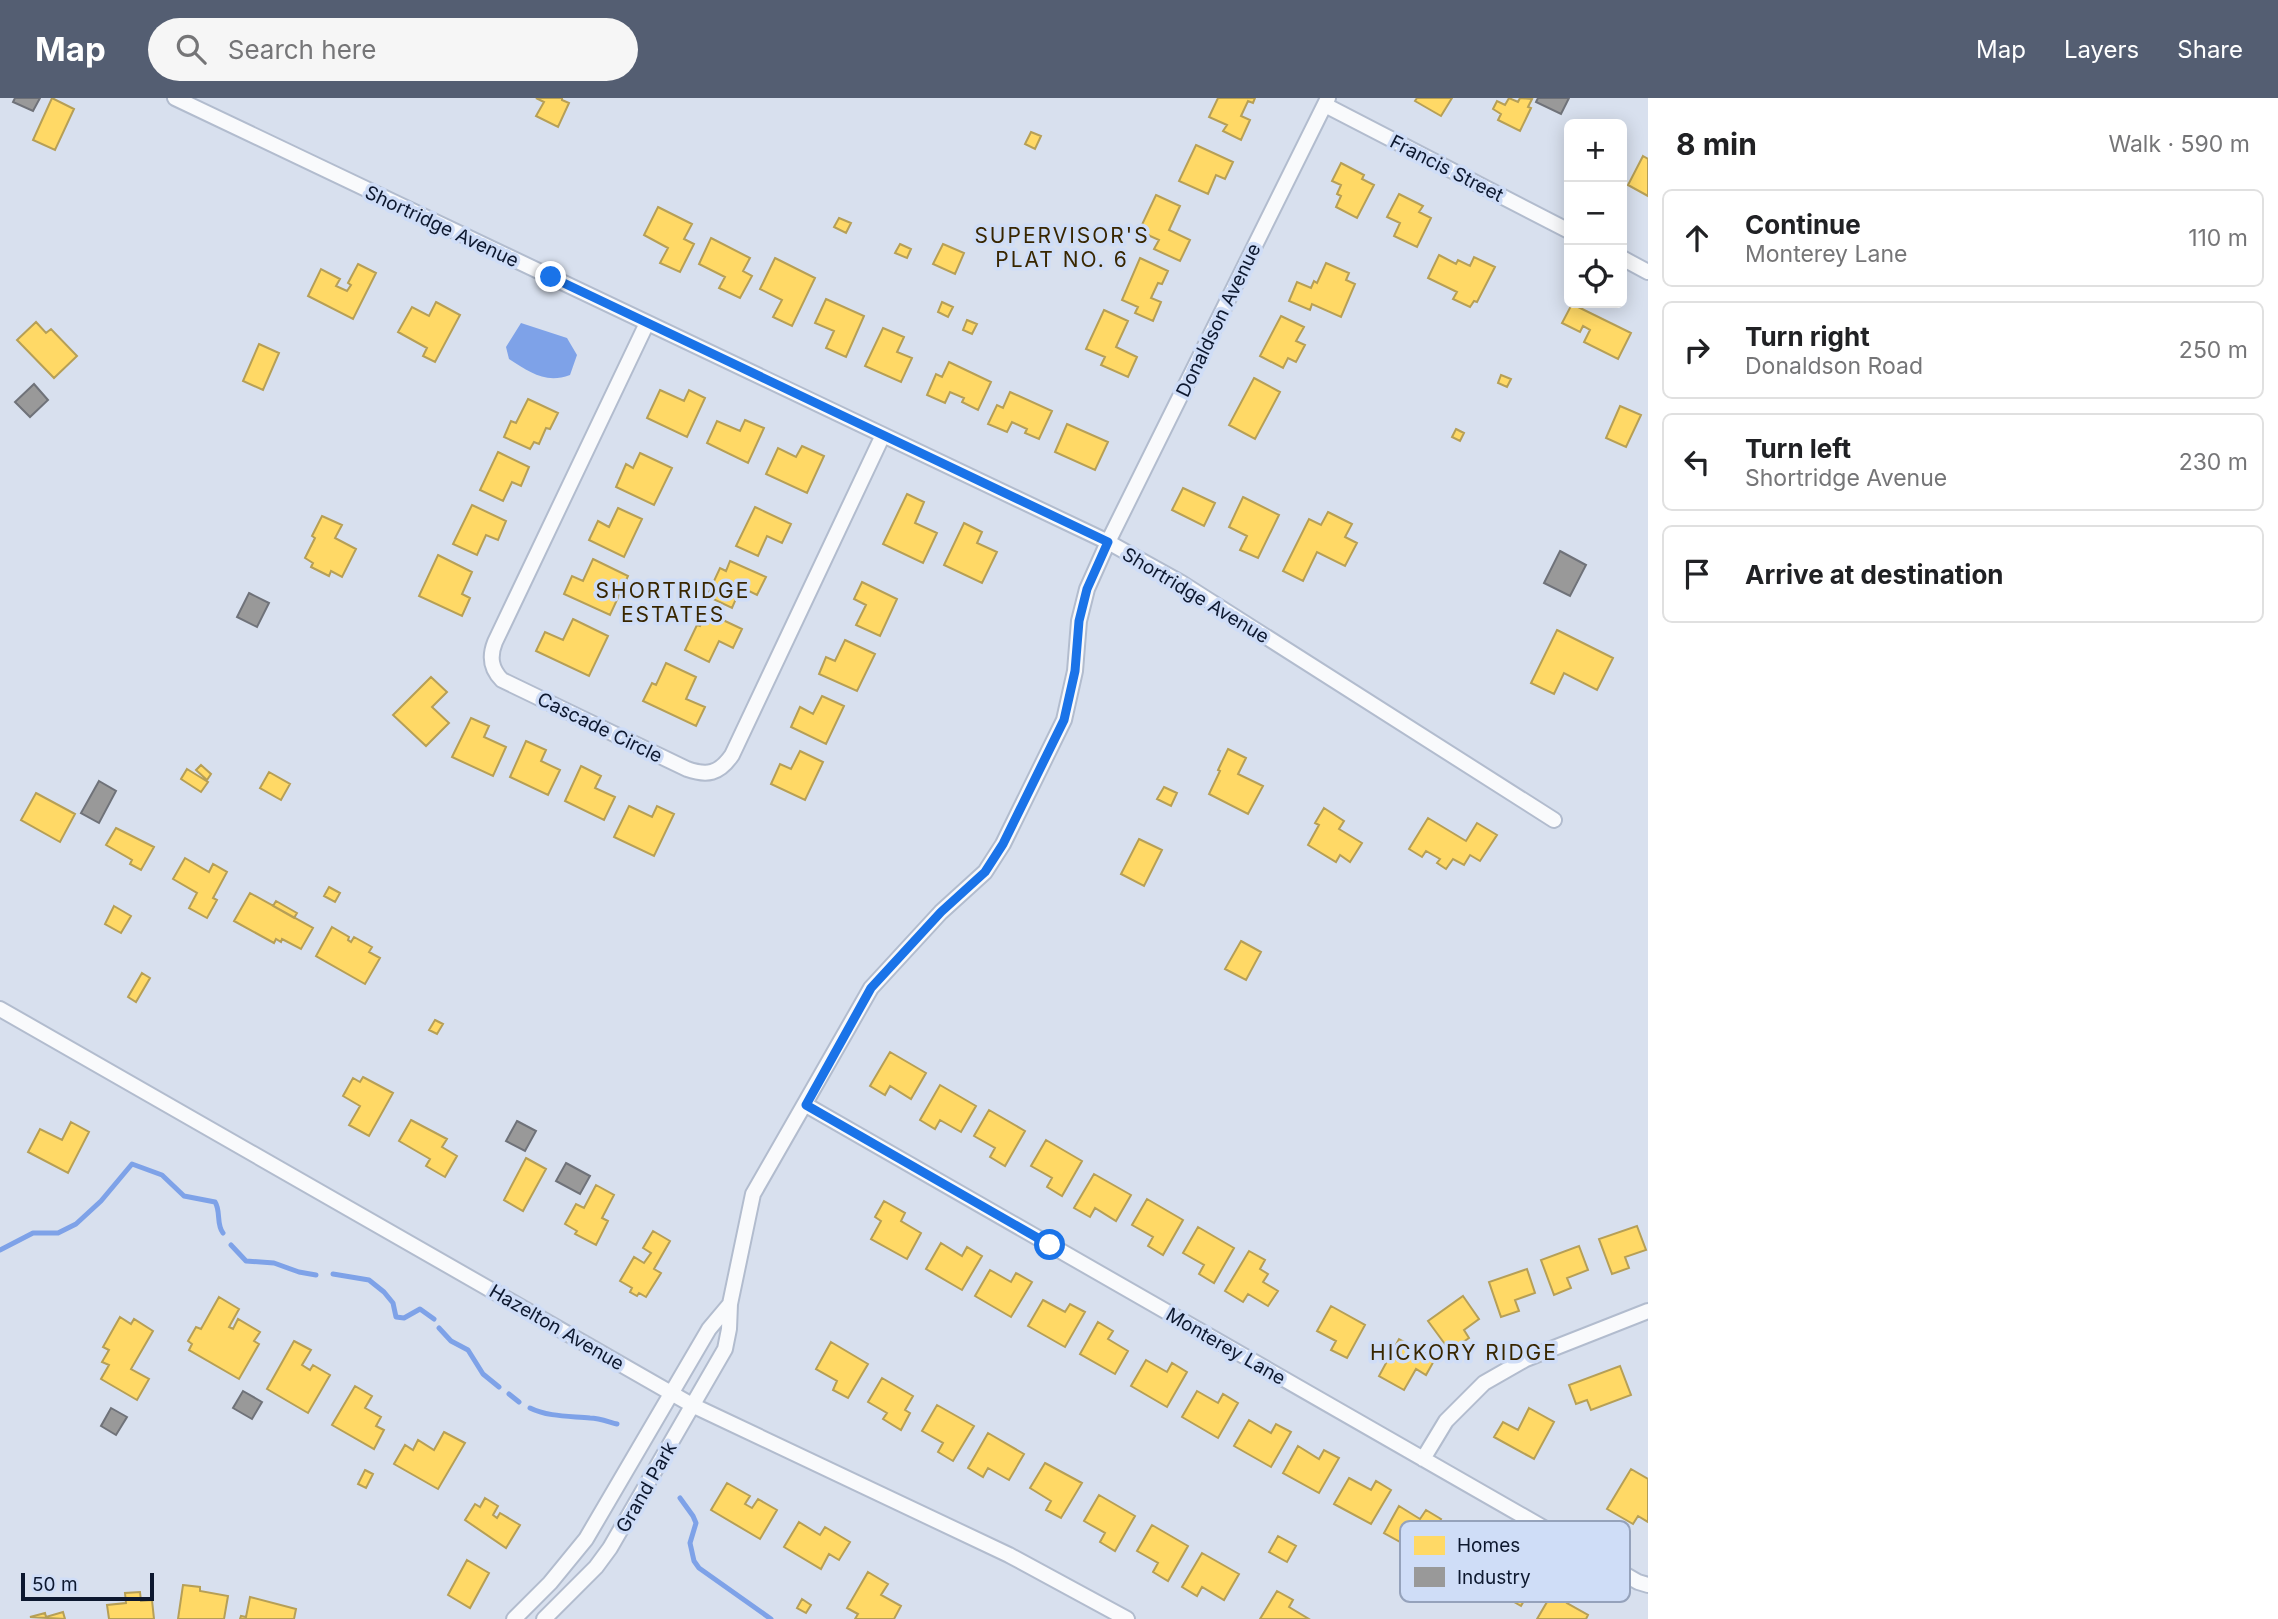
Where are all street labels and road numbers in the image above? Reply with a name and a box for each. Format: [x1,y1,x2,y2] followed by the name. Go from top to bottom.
[1386,130,1507,207] street label: Francis Street
[361,181,522,272] street label: Shortridge Avenue
[1171,240,1266,401] street label: Donaldson Avenue
[1118,543,1273,648] street label: Shortridge Avenue
[534,687,666,768] street label: Cascade Circle
[485,1280,628,1375] street label: Hazelton Avenue
[1162,1303,1290,1390] street label: Monterey Lane
[611,1437,682,1537] street label: Grand Park

